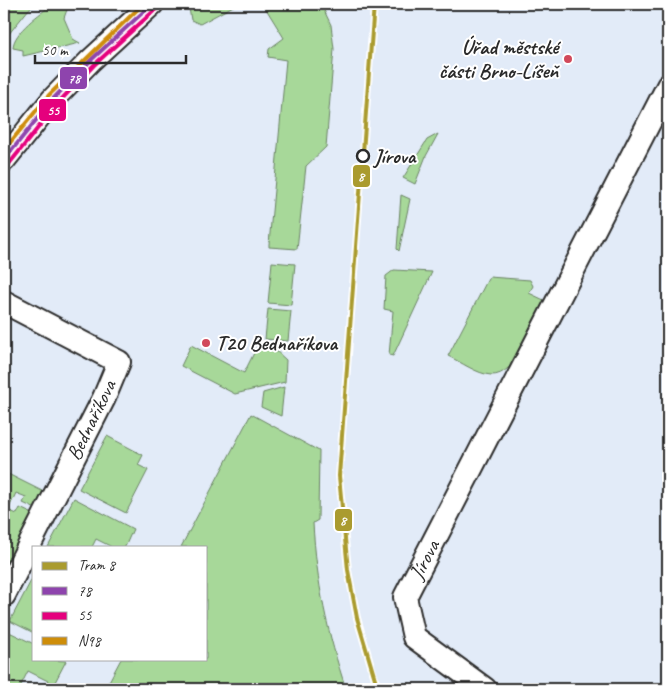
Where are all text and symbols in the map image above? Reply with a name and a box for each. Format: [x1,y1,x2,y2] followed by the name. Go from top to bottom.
[35,32,186,64] scale bar
[439,34,561,84] place label: Úřad městské části Brno-Líšeň
[42,41,69,60] text: 50 m
[562,53,574,65] marker: Úřad městské části Brno-Líšeň
[59,66,88,90] line badge: 78
[68,70,82,87] text: 78
[38,98,67,122] line badge: 55
[47,102,61,119] text: 55
[372,143,417,169] place label: Jírova
[356,149,370,163] marker: Jírova
[352,164,371,188] line badge: 8
[358,168,366,185] text: 8
[216,330,338,356] place label: T20 Bednaříkova
[200,337,212,349] marker: T20 Bednaříkova
[60,374,122,464] street label: Bednaříkova
[334,508,353,532] line badge: 8
[340,512,348,529] text: 8
[403,534,446,585] street label: Jírova
[32,546,208,660] legend
[78,556,116,575] text: Tram 8
[78,582,93,601] text: 78
[78,606,93,625] text: 55
[78,632,102,651] text: N98

